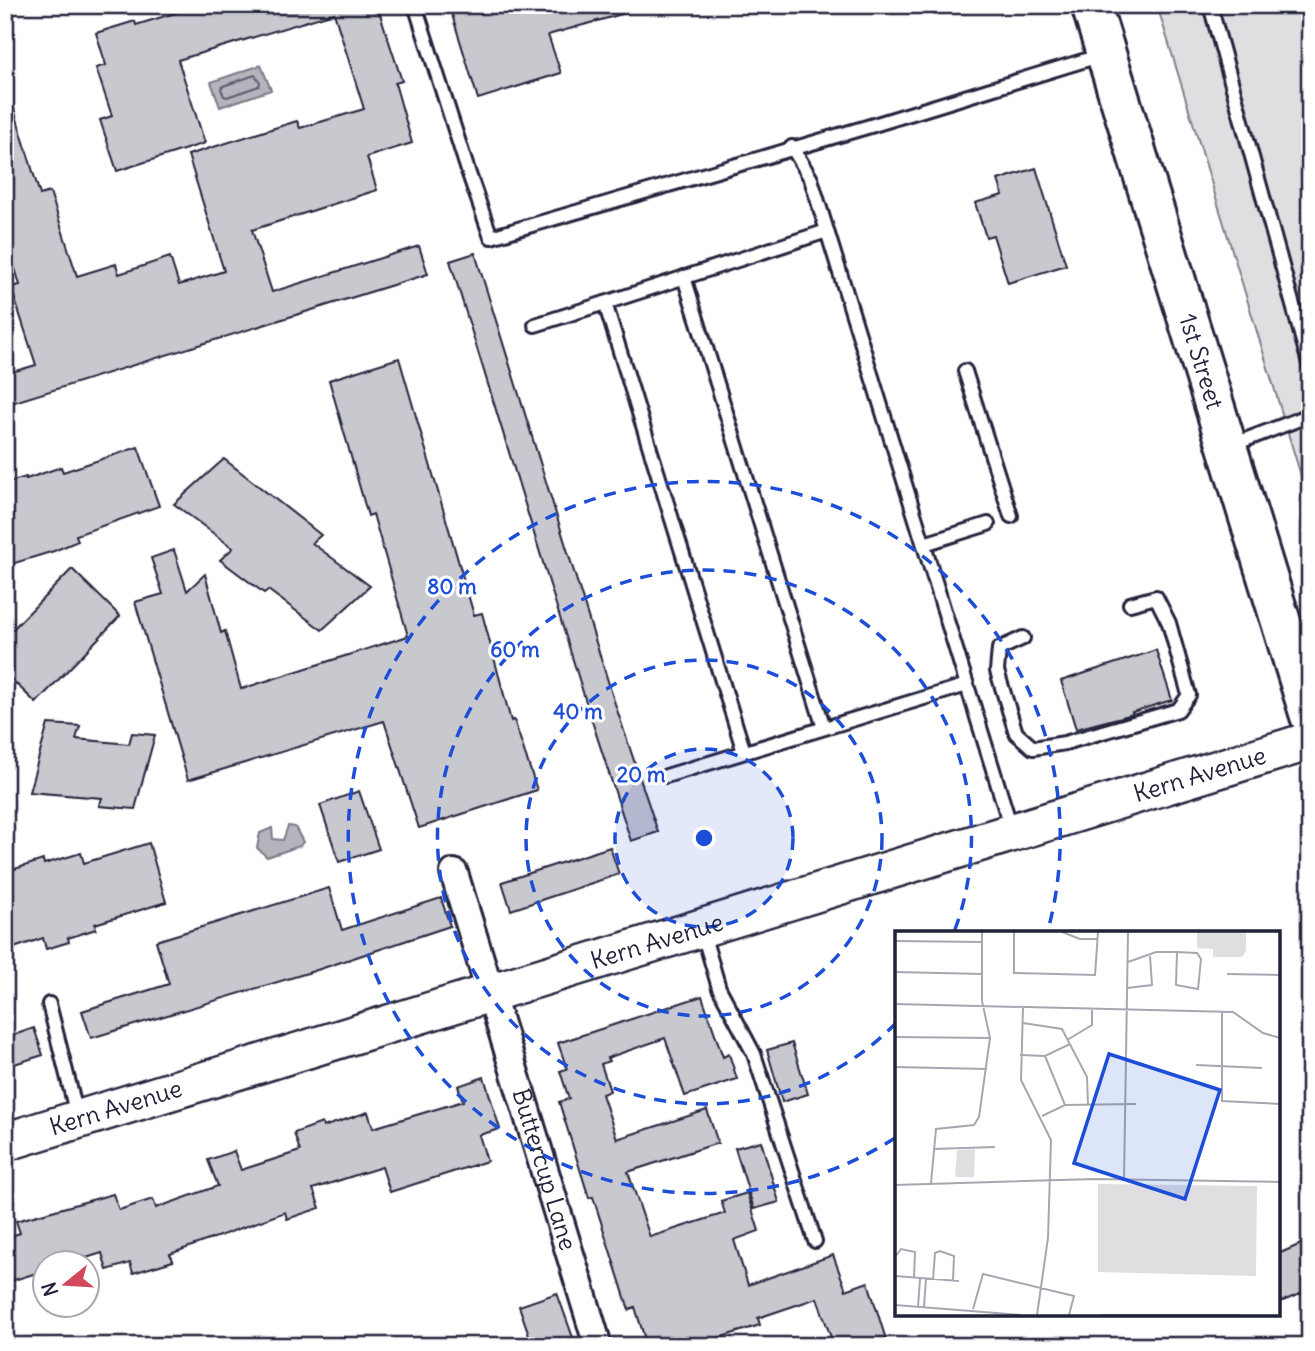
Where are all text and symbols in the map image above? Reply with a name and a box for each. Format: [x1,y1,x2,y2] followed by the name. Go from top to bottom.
[1173,310,1231,413] street label: 1st Street
[427,573,477,600] text: 80 m
[490,636,540,663] text: 60 m
[553,698,603,725] text: 40 m
[1130,739,1269,808] street label: Kern Avenue
[617,761,666,788] text: 20 m
[692,826,716,850] centre of rings
[587,906,727,975] street label: Kern Avenue
[895,931,1280,1316] inset map
[46,1073,186,1141] street label: Kern Avenue
[507,1085,584,1254] street label: Buttercup Lane
[32,1250,102,1320] north arrow
[36,1279,63,1299] text: N

